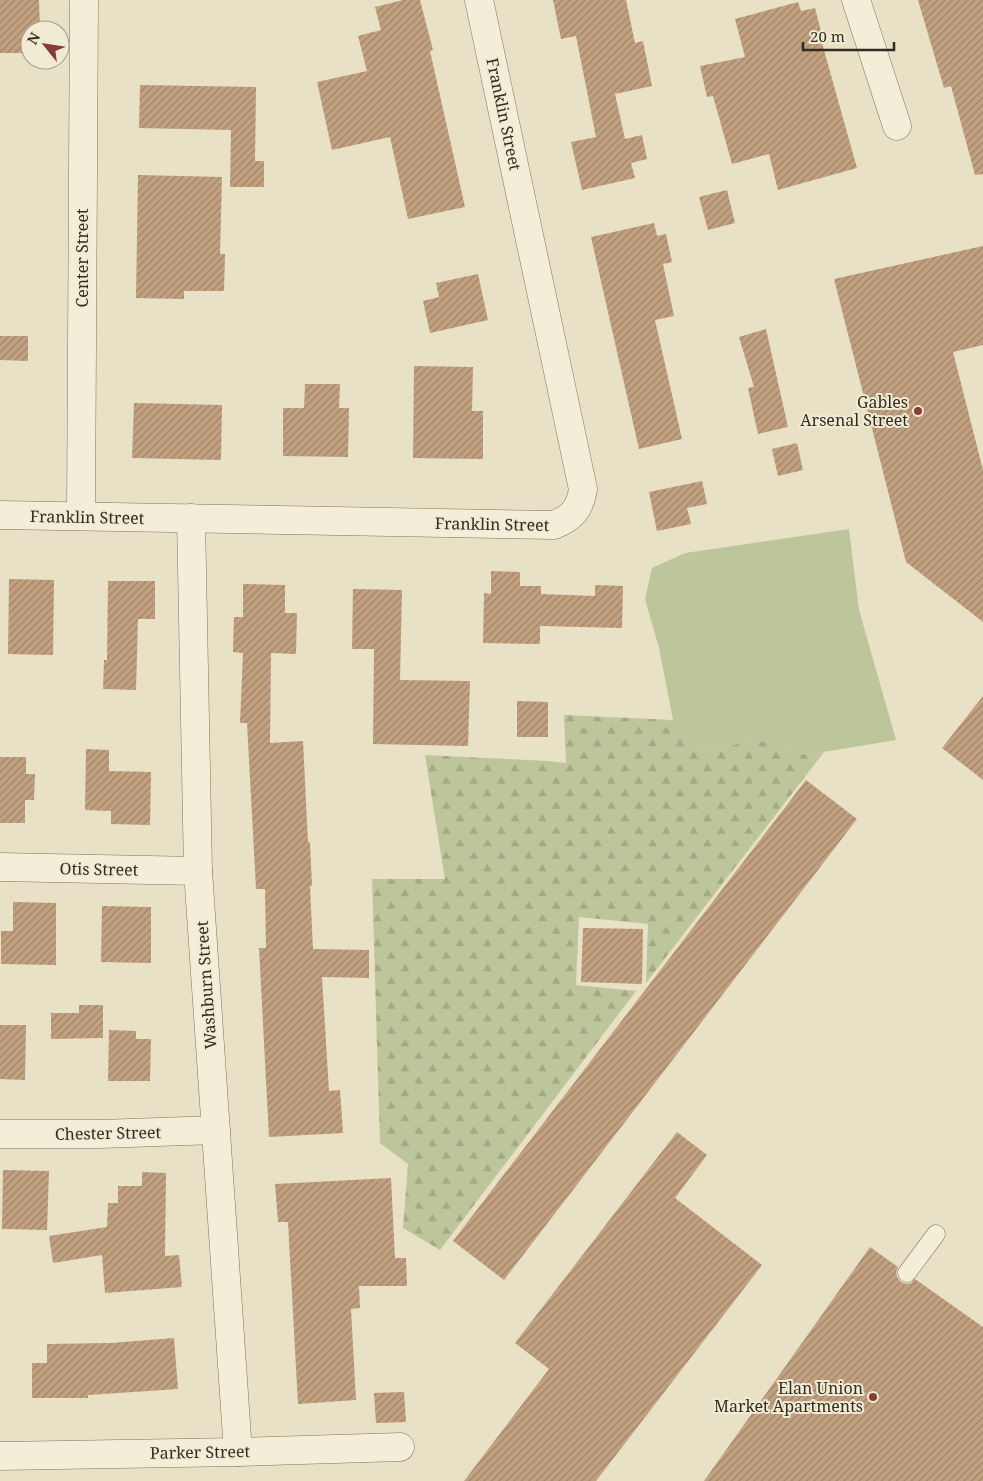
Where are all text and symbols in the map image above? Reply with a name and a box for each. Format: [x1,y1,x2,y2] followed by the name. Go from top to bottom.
[20,20,70,70] north arrow
[803,20,894,52] scale bar
[810,26,845,46] text: 20 m
[22,29,44,48] text: N
[481,56,527,173] street label: Franklin Street
[71,208,93,308] street label: Center Street
[800,391,908,431] place label: Gables Arsenal Street
[912,405,924,417] marker: Gables Arsenal Street
[30,505,145,529] street label: Franklin Street
[435,512,550,536] street label: Franklin Street
[60,857,139,881] street label: Otis Street
[191,920,221,1050] street label: Washburn Street
[55,1121,162,1145] street label: Chester Street
[714,1377,863,1417] place label: Elan Union Market Apartments
[867,1391,879,1403] marker: Elan Union Market Apartments
[150,1440,251,1464] street label: Parker Street

